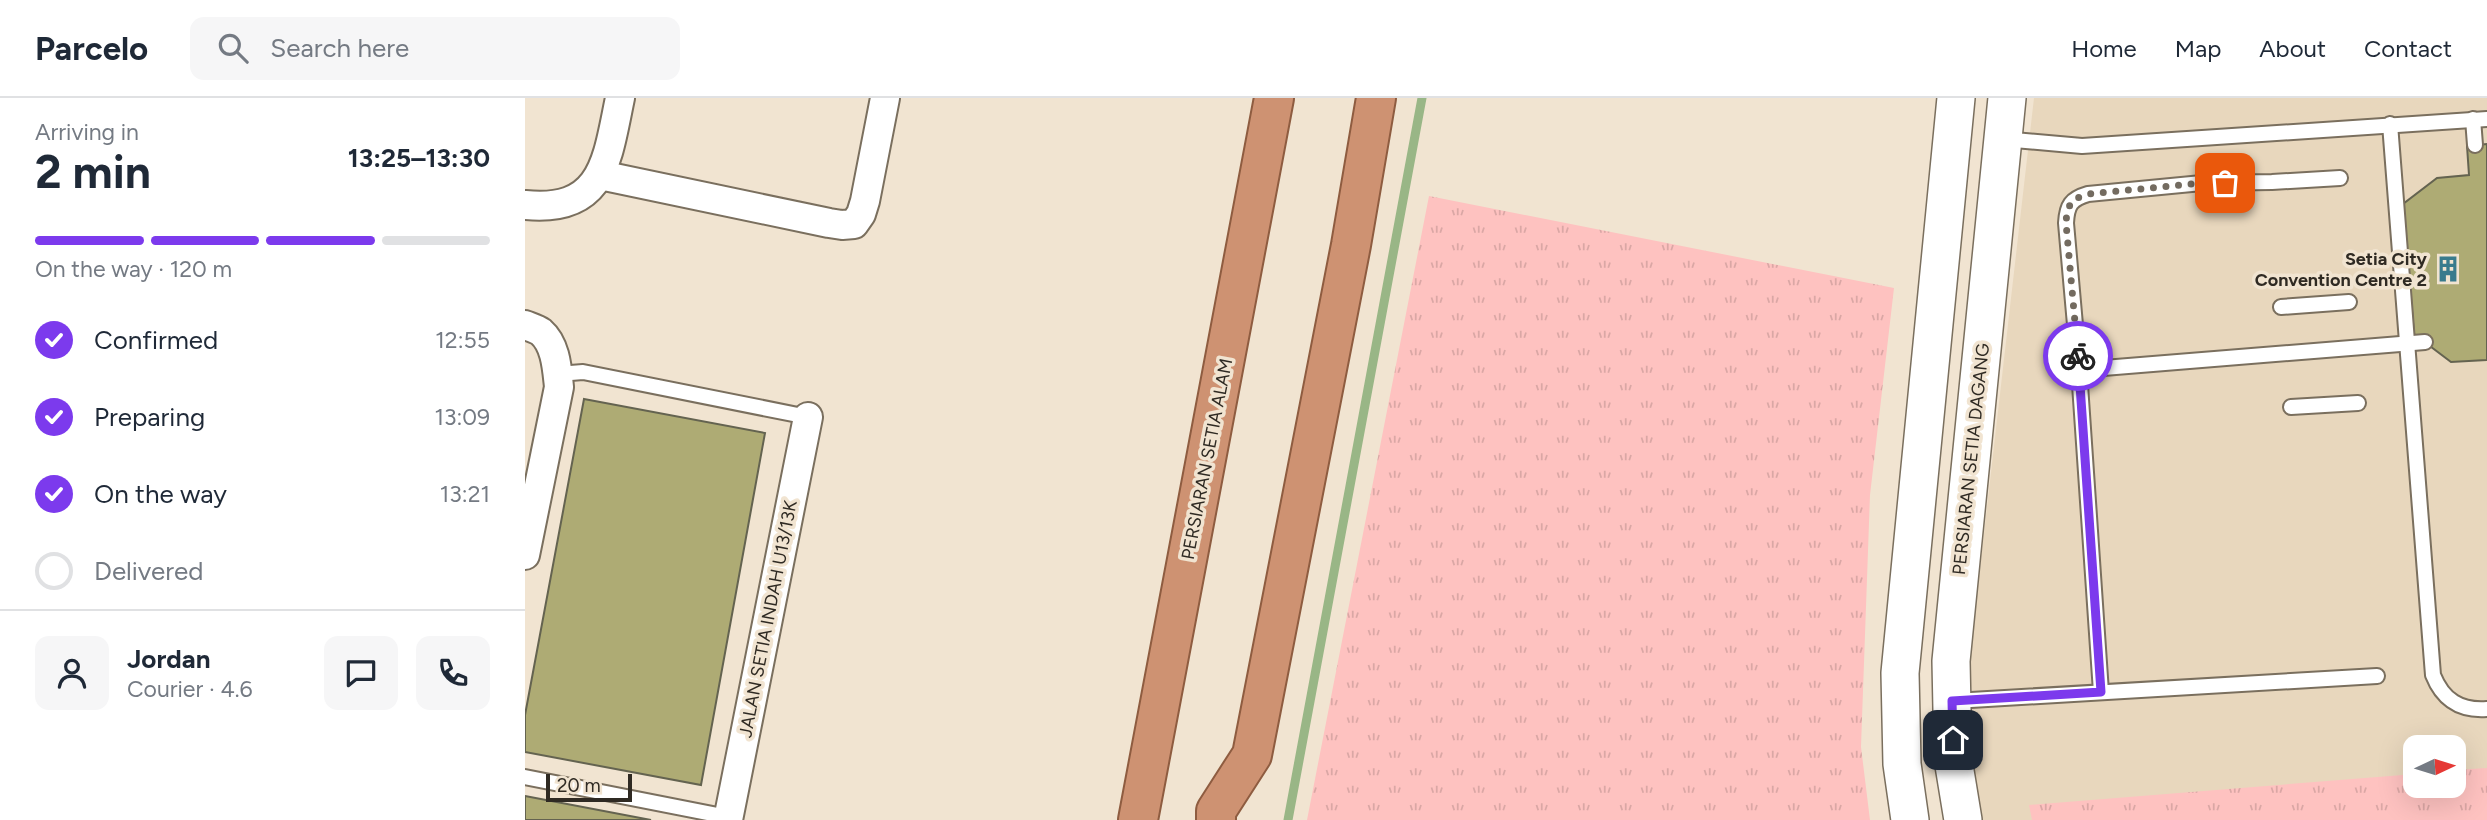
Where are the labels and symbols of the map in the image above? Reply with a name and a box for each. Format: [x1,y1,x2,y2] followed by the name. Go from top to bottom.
[2195,153,2255,213] pin
[2255,248,2428,291] place label: Setia City Convention Centre 2
[2433,254,2463,284] building icon: Setia City Convention Centre 2
[2043,321,2113,391] courier
[1948,342,1994,576] street label: PERSIARAN SETIA DAGANG
[1177,357,1237,561] street label: PERSIARAN SETIA ALAM
[734,499,802,739] street label: JALAN SETIA INDAH U13/13K
[1923,710,1983,770] pin
[2403,735,2466,798] north arrow
[546,771,632,803] scale bar

